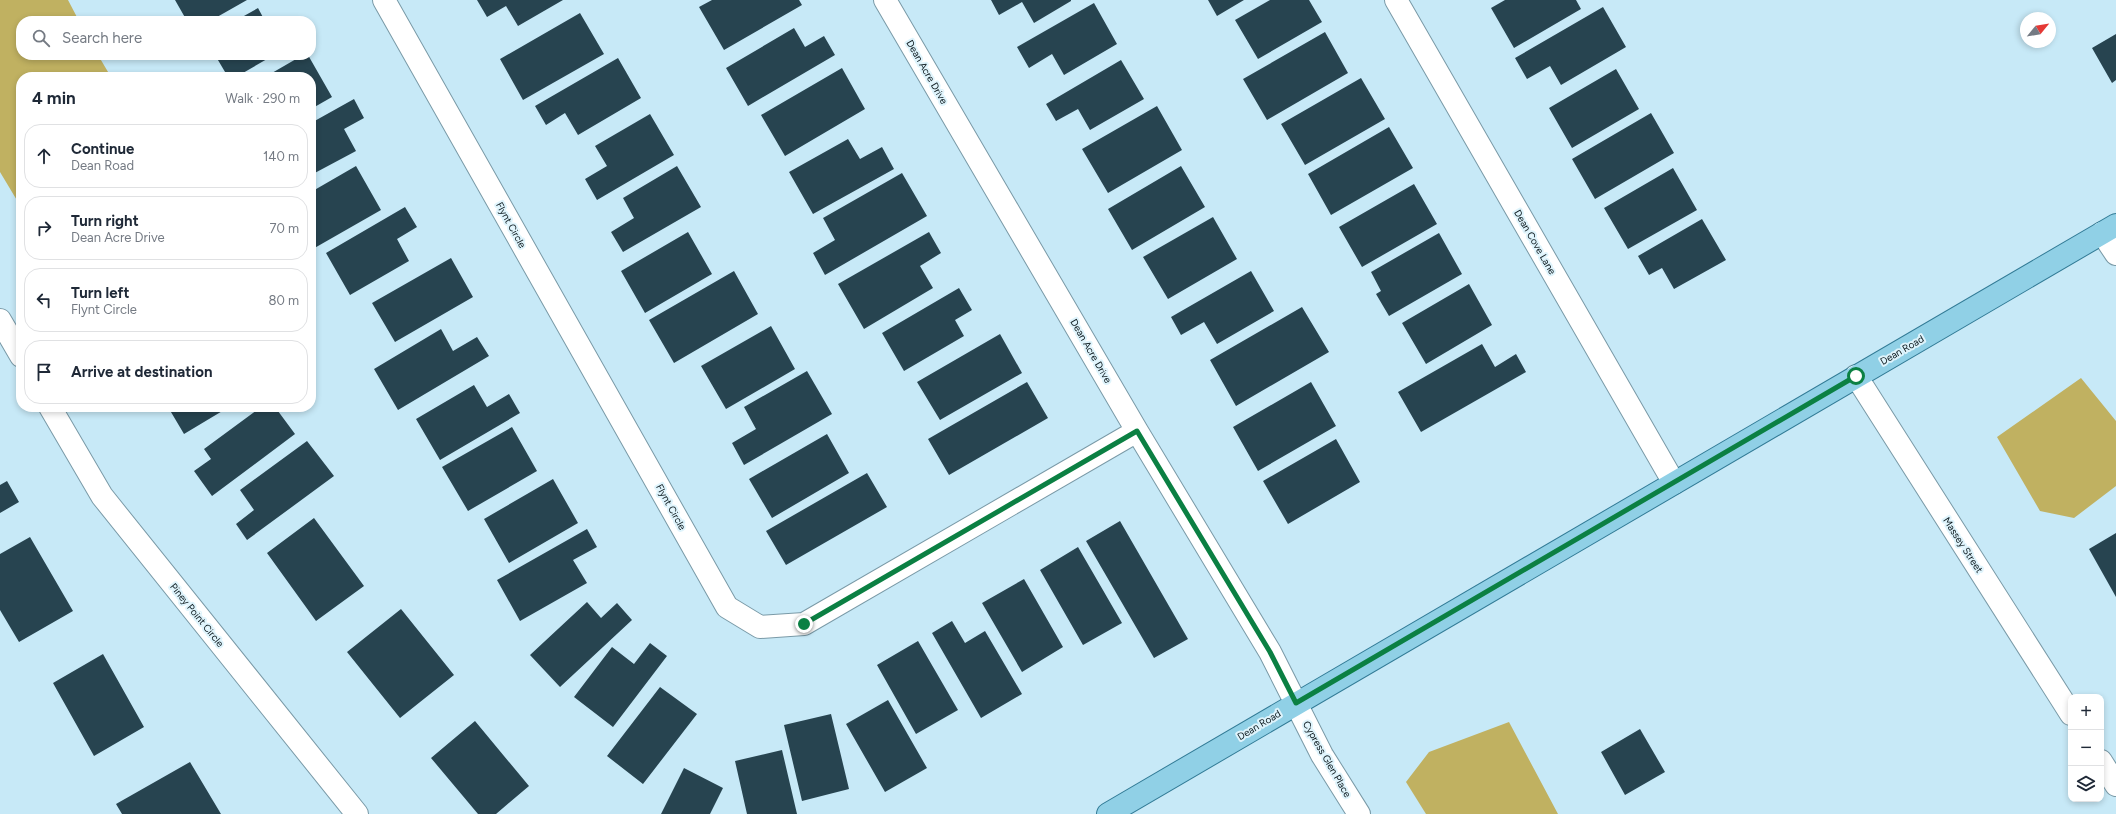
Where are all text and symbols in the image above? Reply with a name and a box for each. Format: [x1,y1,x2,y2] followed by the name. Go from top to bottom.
[2020,12,2056,48] north arrow
[16,16,316,60] search box
[30,27,52,49] icon: search
[62,29,142,47] text: Search here
[903,38,951,107] street label: Dean Acre Drive
[32,88,76,108] text: 4 min
[225,91,300,106] text: Walk · 290 m
[71,140,134,158] text: Continue
[33,145,55,167] icon: ahead
[263,149,299,164] text: 140 m
[71,158,134,173] text: Dean Road
[493,200,529,251] street label: Flynt Circle
[1511,207,1559,277] street label: Dean Cove Lane
[71,212,139,230] text: Turn right
[33,217,55,239] icon: right
[269,221,299,236] text: 70 m
[71,230,165,245] text: Dean Acre Drive
[71,284,129,302] text: Turn left
[33,289,55,311] icon: left
[268,293,299,308] text: 80 m
[71,302,137,317] text: Flynt Circle
[1067,317,1115,386] street label: Dean Acre Drive
[1878,332,1926,368] street label: Dean Road
[33,361,55,383] icon: arrive
[71,363,212,381] text: Arrive at destination
[1847,367,1865,385] route start
[653,482,689,533] street label: Flynt Circle
[1940,515,1986,576] street label: Massey Street
[167,580,227,650] street label: Piney Point Circle
[795,615,813,633] route end
[2068,694,2104,802] map controls
[2068,694,2104,730] button: +
[1235,707,1283,743] street label: Dean Road
[1300,718,1354,800] street label: Cypress Glen Place
[2068,730,2104,766] button: −
[2068,766,2104,802] button: layers

